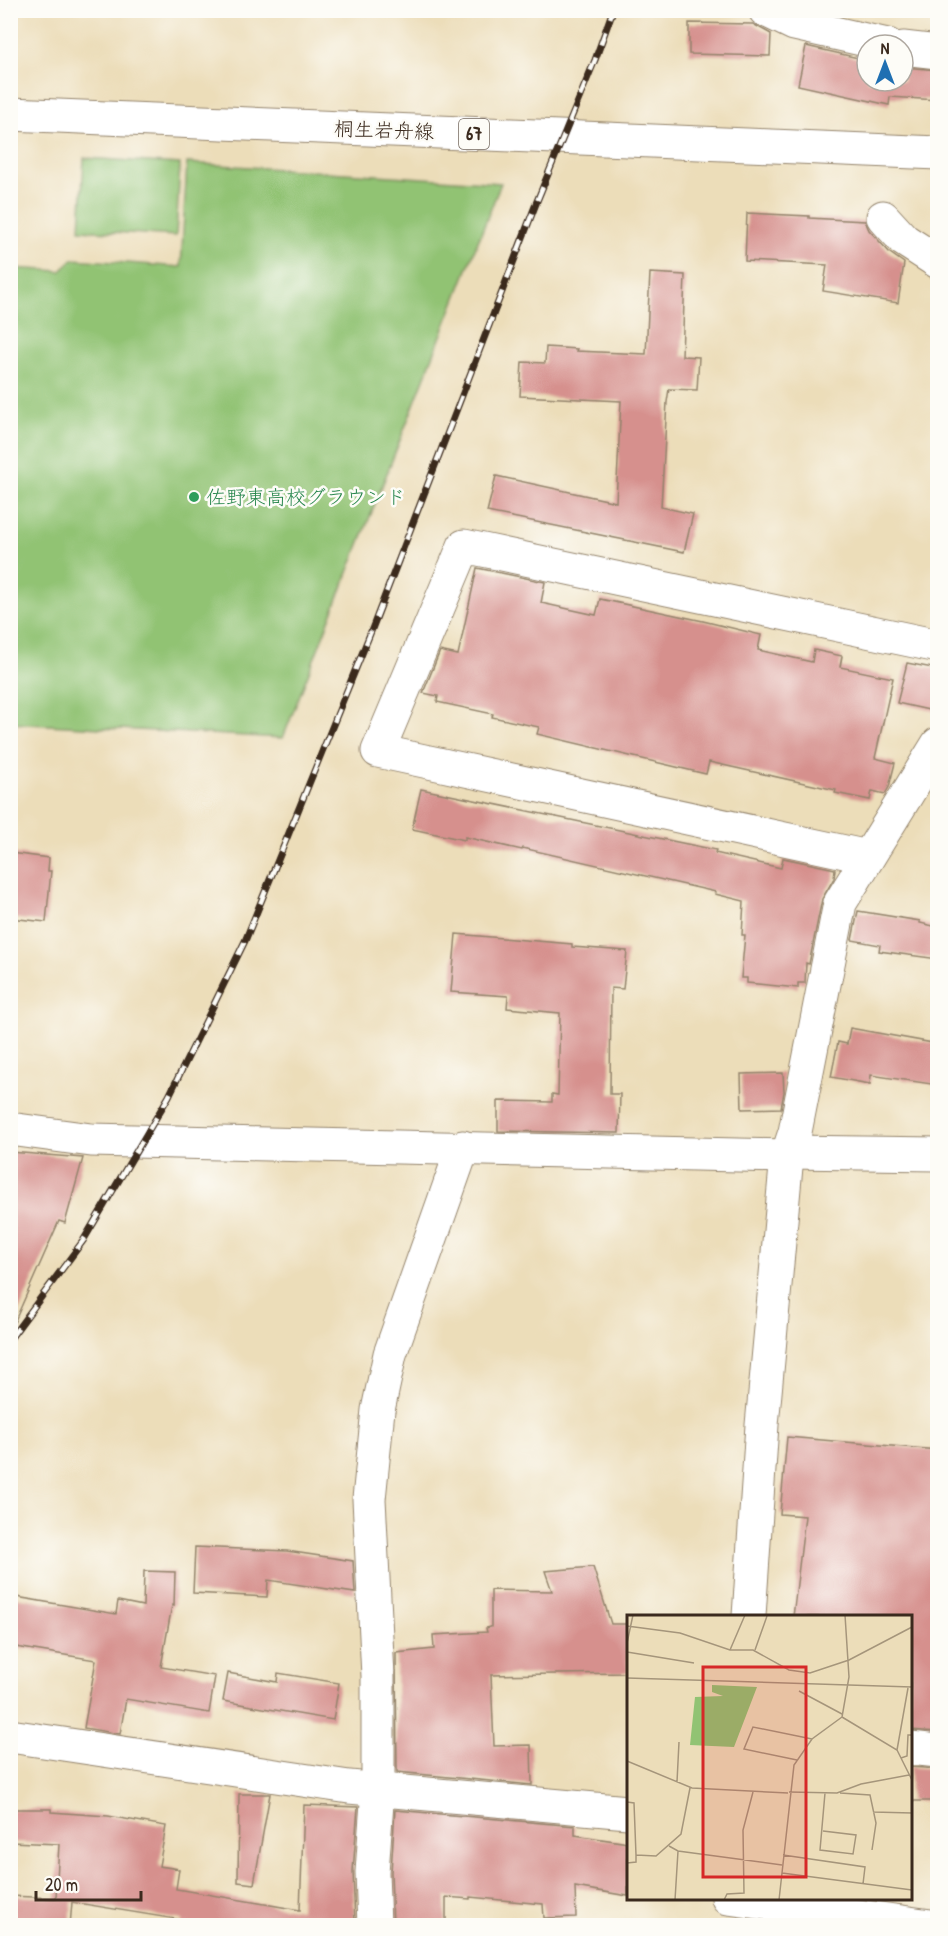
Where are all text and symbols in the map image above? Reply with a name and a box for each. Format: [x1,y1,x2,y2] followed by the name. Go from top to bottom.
[855,33,915,93] north arrow
[881,37,890,59] text: N
[334,114,434,145] street label: 桐生岩舟線
[459,119,489,149] road number: 67
[206,483,406,510] place label: 佐野東高校グラウンド
[187,490,201,504] marker: 佐野東高校グラウンド
[627,1615,912,1900] inset map
[36,1864,141,1902] scale bar
[45,1872,78,1897] text: 20 m

